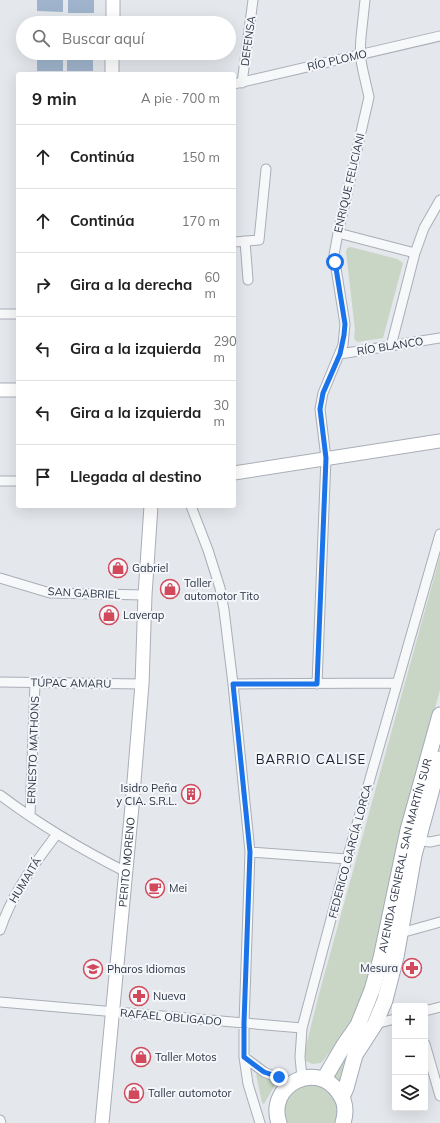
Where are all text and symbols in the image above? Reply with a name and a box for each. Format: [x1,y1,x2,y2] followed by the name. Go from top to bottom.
[238,15,258,67] street label: DEFENSA
[16,16,236,60] search box
[30,27,52,49] icon: search
[62,29,144,48] text: Buscar aquí
[306,46,368,74] street label: RÍO PLOMO
[32,88,77,109] text: 9 min
[141,90,220,106] text: A pie · 700 m
[331,132,367,234] street label: ENRIQUE FELICIANI
[32,146,54,168] icon: ahead
[70,147,135,166] text: Continúa
[182,149,220,165] text: 150 m
[32,210,54,232] icon: ahead
[70,211,135,230] text: Continúa
[182,213,220,229] text: 170 m
[326,253,344,271] route start
[204,269,220,301] text: 60 m
[32,274,54,296] icon: right
[70,275,192,294] text: Gira a la derecha
[213,333,237,365] text: 290 m
[356,334,424,358] street label: RÍO BLANCO
[32,338,54,360] icon: left
[70,339,201,358] text: Gira a la izquierda
[213,397,229,429] text: 30 m
[32,402,54,424] icon: left
[70,403,201,422] text: Gira a la izquierda
[32,466,54,488] icon: arrive
[70,467,202,486] text: Llegada al destino
[107,557,129,579] shop icon: Gabriel
[132,561,168,575] place label: Gabriel
[184,576,259,603] place label: Taller automotor Tito
[159,578,181,600] shop icon: Taller automotor Tito
[47,584,121,602] street label: SAN GABRIEL
[98,604,120,626] shop icon: Laverap
[123,608,165,622] place label: Laverap
[31,675,111,691] street label: TÚPAC AMARU
[24,696,42,804] street label: ERNESTO MATHONS
[256,751,366,767] district label: BARRIO CALISE
[375,756,435,954] street label: AVENIDA GENERAL SAN MARTÍN SUR
[116,781,177,808] place label: Isidro Peña y CIA. S.R.L.
[325,782,375,920] street label: FEDERICO GARCÍA LORCA
[180,783,202,805] building icon: Isidro Peña y CIA. S.R.L.
[115,816,138,908] street label: PERITO MORENO
[6,855,44,905] street label: HUMAITÁ
[144,877,166,899] cafe icon: Mei
[169,881,187,895] place label: Mei
[401,957,423,979] pharmacy icon: Mesura
[82,958,104,980] school or university icon: Pharos Idiomas
[360,961,398,975] place label: Mesura
[107,962,186,976] place label: Pharos Idiomas
[128,985,150,1007] pharmacy icon: Nueva
[153,989,186,1003] place label: Nueva
[392,1003,428,1111] map controls
[392,1003,428,1039] button: +
[119,1006,223,1028] street label: RAFAEL OBLIGADO
[392,1039,428,1075] button: −
[130,1046,152,1068] shop icon: Taller Motos
[155,1050,217,1064] place label: Taller Motos
[270,1068,288,1086] route end
[392,1075,428,1111] button: layers
[123,1082,145,1104] shop icon: Taller automotor
[148,1086,231,1100] place label: Taller automotor

